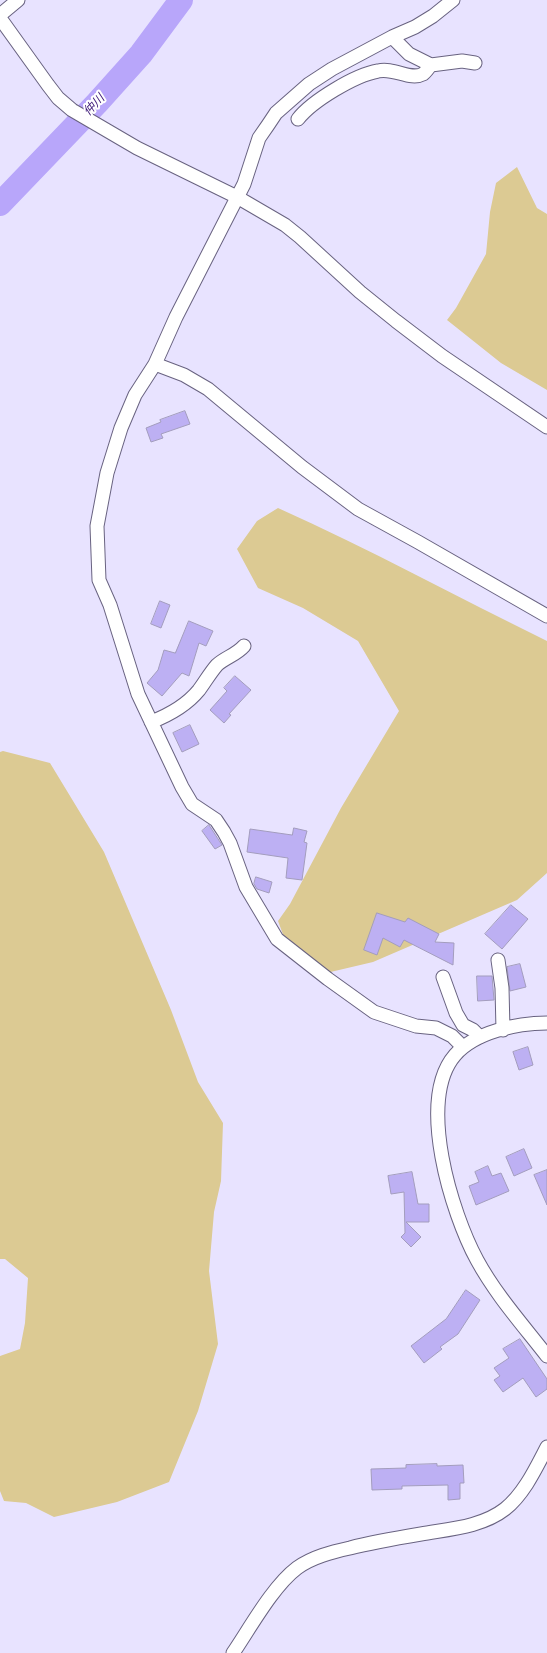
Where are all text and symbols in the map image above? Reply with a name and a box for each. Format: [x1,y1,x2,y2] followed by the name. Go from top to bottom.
[81,91,107,119] water label: 仲川

